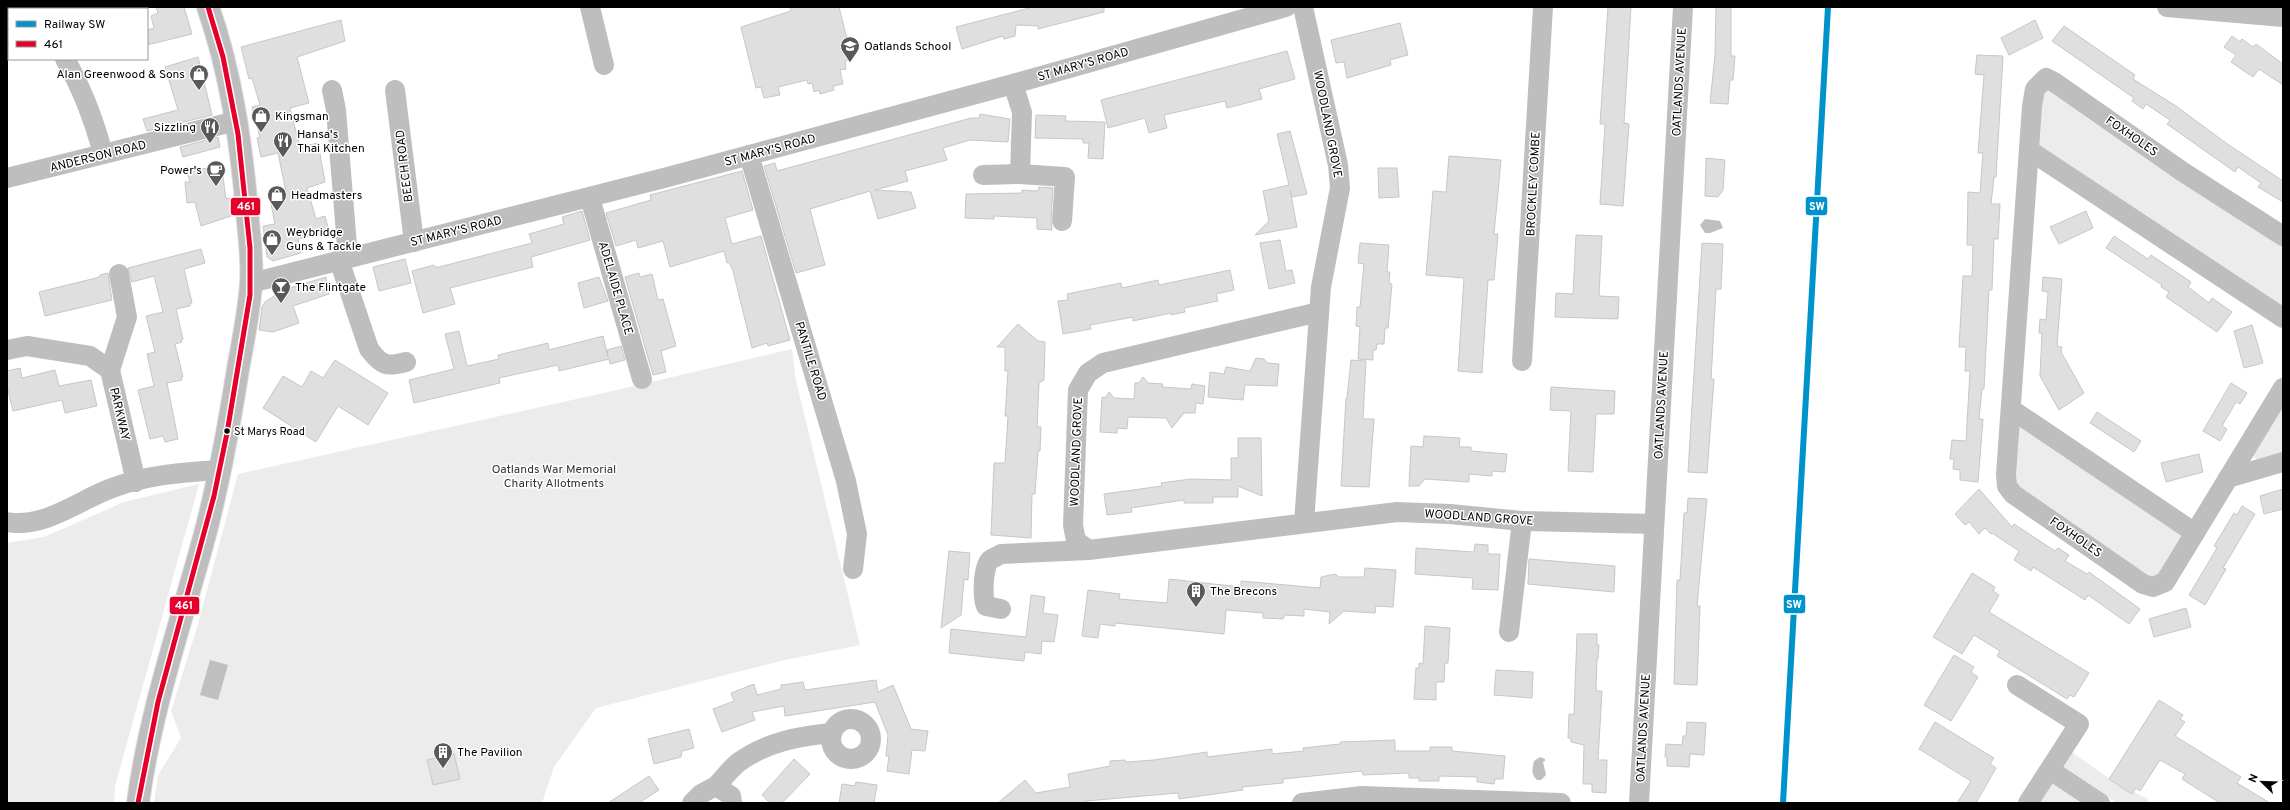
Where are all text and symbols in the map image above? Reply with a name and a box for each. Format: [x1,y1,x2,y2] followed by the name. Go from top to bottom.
[8,8,148,60] legend
[44,17,105,33] text: Railway SW
[1669,27,1691,137] street label: OATLANDS AVENUE
[839,35,861,63] school or university icon: Oatlands School
[44,37,63,53] text: 461
[864,39,951,55] place label: Oatlands School
[1036,44,1131,86] street label: ST MARY'S ROAD
[188,63,210,91] shop icon: Alan Greenwood & Sons
[56,67,185,83] place label: Alan Greenwood & Sons
[1309,69,1345,179] street label: WOODLAND GROVE
[250,105,272,133] shop icon: Kingsman
[275,109,329,125] place label: Kingsman
[2102,113,2161,161] street label: FOXHOLES
[199,116,221,144] restaurant icon: Sizzling
[154,120,196,136] place label: Sizzling
[297,127,365,157] place label: Hansa's Thai Kitchen
[393,129,417,203] street label: BEECH ROAD
[272,130,294,158] restaurant icon: Hansa's Thai Kitchen
[723,131,818,171] street label: ST MARY'S ROAD
[1523,131,1545,237] street label: BROCKLEY COMBE
[48,137,148,177] street label: ANDERSON ROAD
[205,159,227,187] cafe icon: Power's
[160,163,202,179] place label: Power's
[266,184,288,212] shop icon: Headmasters
[291,188,362,204] place label: Headmasters
[1805,196,1828,216] line badge: SW
[230,197,261,216] line badge: 461
[237,200,255,214] text: 461
[1809,200,1825,214] text: SW
[409,213,504,251] street label: ST MARY'S ROAD
[286,225,361,255] place label: Weybridge Guns & Tackle
[261,228,283,256] shop icon: Weybridge Guns & Tackle
[594,240,636,337] street label: ADELAIDE PLACE
[270,276,292,304] bar icon: The Flintgate
[295,280,366,296] place label: The Flintgate
[790,320,830,403] street label: PANTILE ROAD
[1651,350,1673,460] street label: OATLANDS AVENUE
[105,386,133,443] street label: PARKWAY
[1067,397,1087,507] street label: WOODLAND GROVE
[234,425,305,439] place label: St Marys Road
[222,426,232,436] marker: St Marys Road
[492,462,616,492] park label: Oatlands War Memorial Charity Allotments
[1424,506,1534,530] street label: WOODLAND GROVE
[2046,514,2105,562] street label: FOXHOLES
[1185,580,1207,608] building icon: The Brecons
[1210,584,1277,600] place label: The Brecons
[1783,594,1806,614] line badge: SW
[169,596,200,615] line badge: 461
[1786,598,1802,612] text: SW
[175,599,193,613] text: 461
[1633,673,1655,783] street label: OATLANDS AVENUE
[432,741,454,769] building icon: The Pavilion
[457,745,523,761] place label: The Pavilion
[2242,762,2282,802] north arrow
[2246,772,2262,785] text: N

